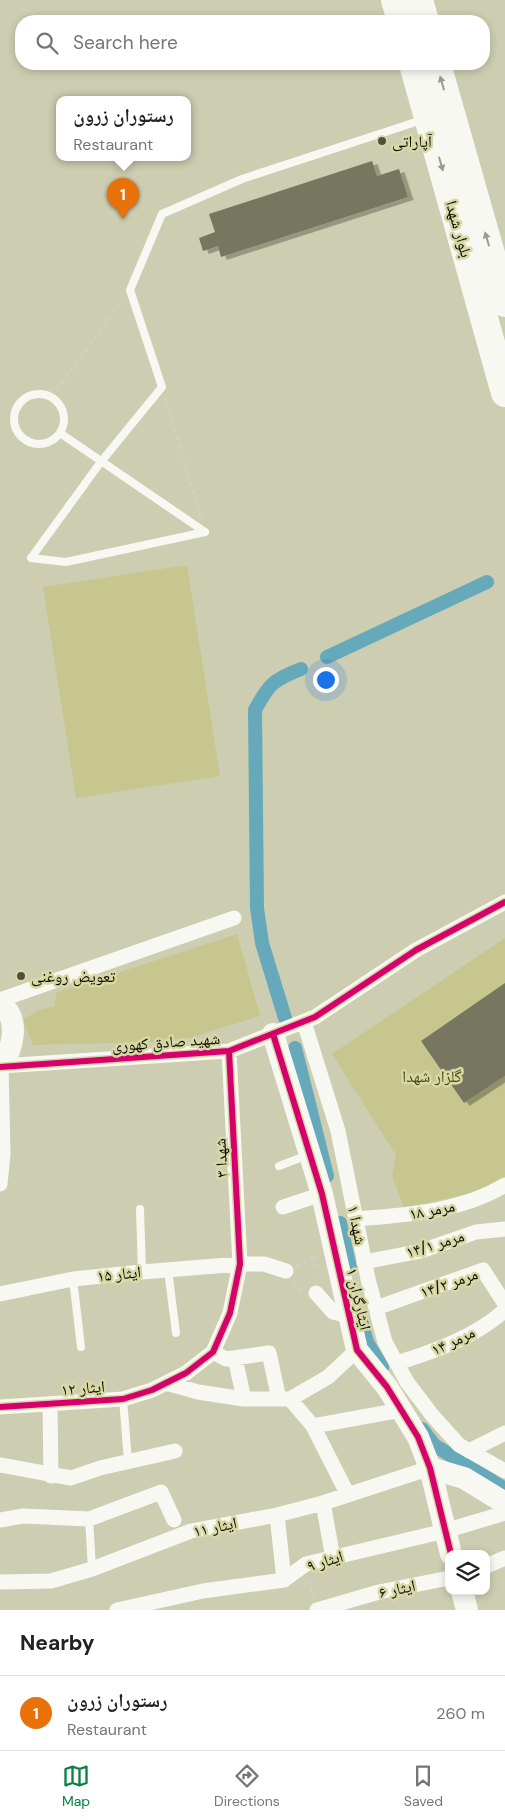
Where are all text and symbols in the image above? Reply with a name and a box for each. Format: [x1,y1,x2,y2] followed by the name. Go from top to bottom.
[15,15,490,70] search box
[33,29,61,57] icon: search
[73,30,178,55] text: Search here
[438,75,446,90] one-way arrow
[56,96,191,161] popup
[73,103,174,128] text: رستوران زرون
[392,131,433,152] place label: آپاراتی
[73,134,153,155] text: Restaurant
[376,135,388,147] marker: آپاراتی
[437,157,445,172] one-way arrow
[107,178,139,219] pin: 1
[441,198,477,260] street label: بلوار شهدا
[482,232,490,247] one-way arrow
[313,667,339,693] your location
[31,966,116,987] place label: تعویض روغنی
[15,970,27,982] marker: تعویض روغنی
[111,1028,221,1056] street label: شهید صادق کهوری
[402,1066,462,1087] park label: گلزار شهدا
[209,1138,233,1178] street label: شهدا ۳
[407,1195,457,1225] street label: مرمر ۱۸
[343,1204,371,1246] street label: شهدا ۱
[403,1225,467,1263] street label: مرمر ۱۴/۱
[96,1261,142,1287] street label: ایثار ۱۵
[417,1263,481,1303] street label: مرمر ۱۴/۲
[342,1266,376,1332] street label: ایثارگران ۱
[428,1322,478,1360] street label: مرمر ۱۴
[60,1376,106,1400] street label: ایثار ۱۲
[191,1512,239,1542] street label: ایثار ۱۱
[304,1546,346,1576] street label: ایثار ۹
[445,1550,490,1595] map controls
[445,1550,490,1595] button: layers
[377,1575,417,1603] street label: ایثار ۶
[20,1629,94,1657] text: Nearby
[67,1688,167,1713] text: رستوران زرون
[33,1703,39,1724] text: 1
[436,1703,485,1724] text: 260 m
[67,1719,147,1740] text: Restaurant
[62,1762,90,1810] tab: Map
[214,1762,280,1810] tab: Directions
[404,1762,443,1810] tab: Saved

